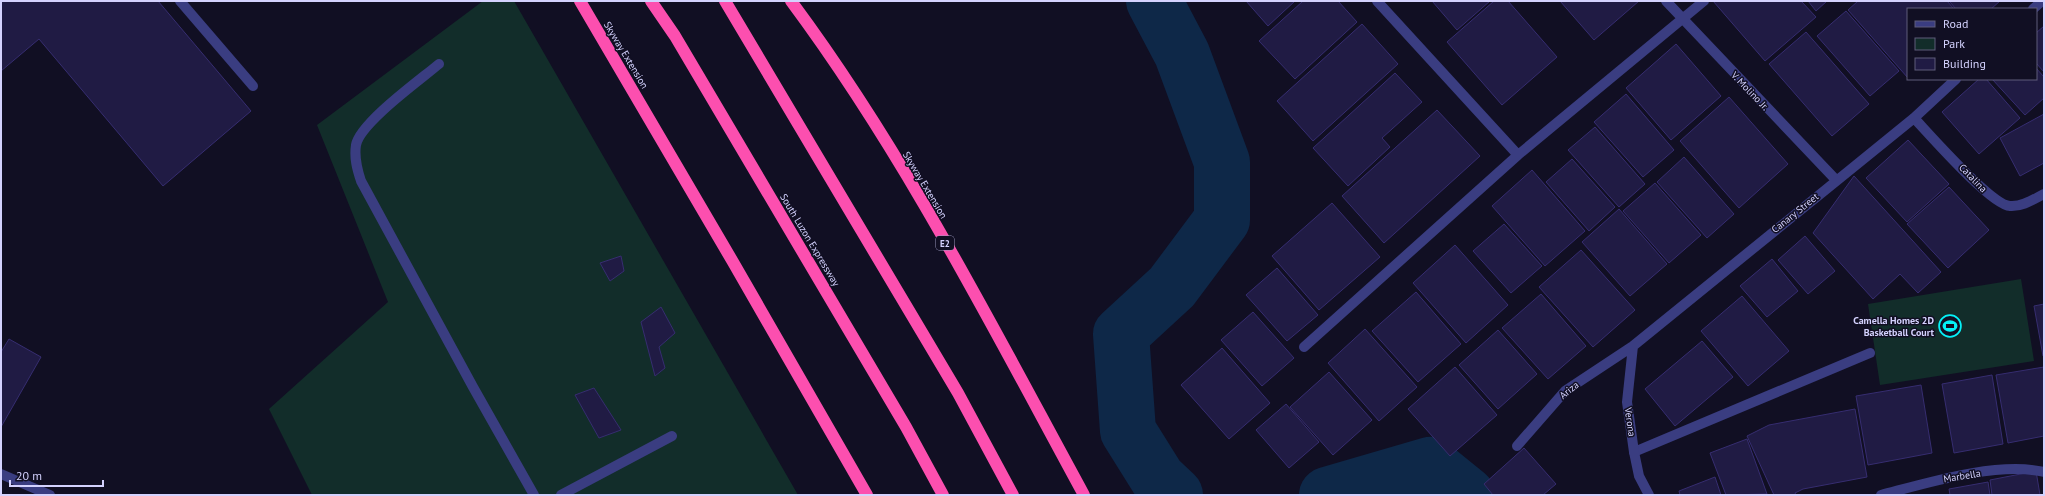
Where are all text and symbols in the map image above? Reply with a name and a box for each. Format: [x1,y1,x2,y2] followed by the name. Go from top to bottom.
[1907,8,2037,80] legend
[1943,16,1968,31] text: Road
[601,19,651,91] street label: Skyway Extension
[1943,36,1965,51] text: Park
[1943,56,1986,71] text: Building
[1728,68,1772,113] street label: V. Molino Jr.
[900,149,950,221] street label: Skyway Extension
[1956,161,1990,195] street label: Catalina
[1769,190,1822,236] street label: Canary Street
[777,191,843,289] street label: South Luzon Expressway
[936,236,954,250] road number: E2
[1937,313,1963,339] sports icon: Camella Homes 2D Basketball Court
[1853,314,1935,339] place label: Camella Homes 2D Basketball Court
[1557,378,1581,402] street label: Ariza
[1621,406,1638,437] street label: Verona
[10,462,103,488] scale bar
[1942,467,1982,485] street label: Marbella
[16,468,42,483] text: 20 m

